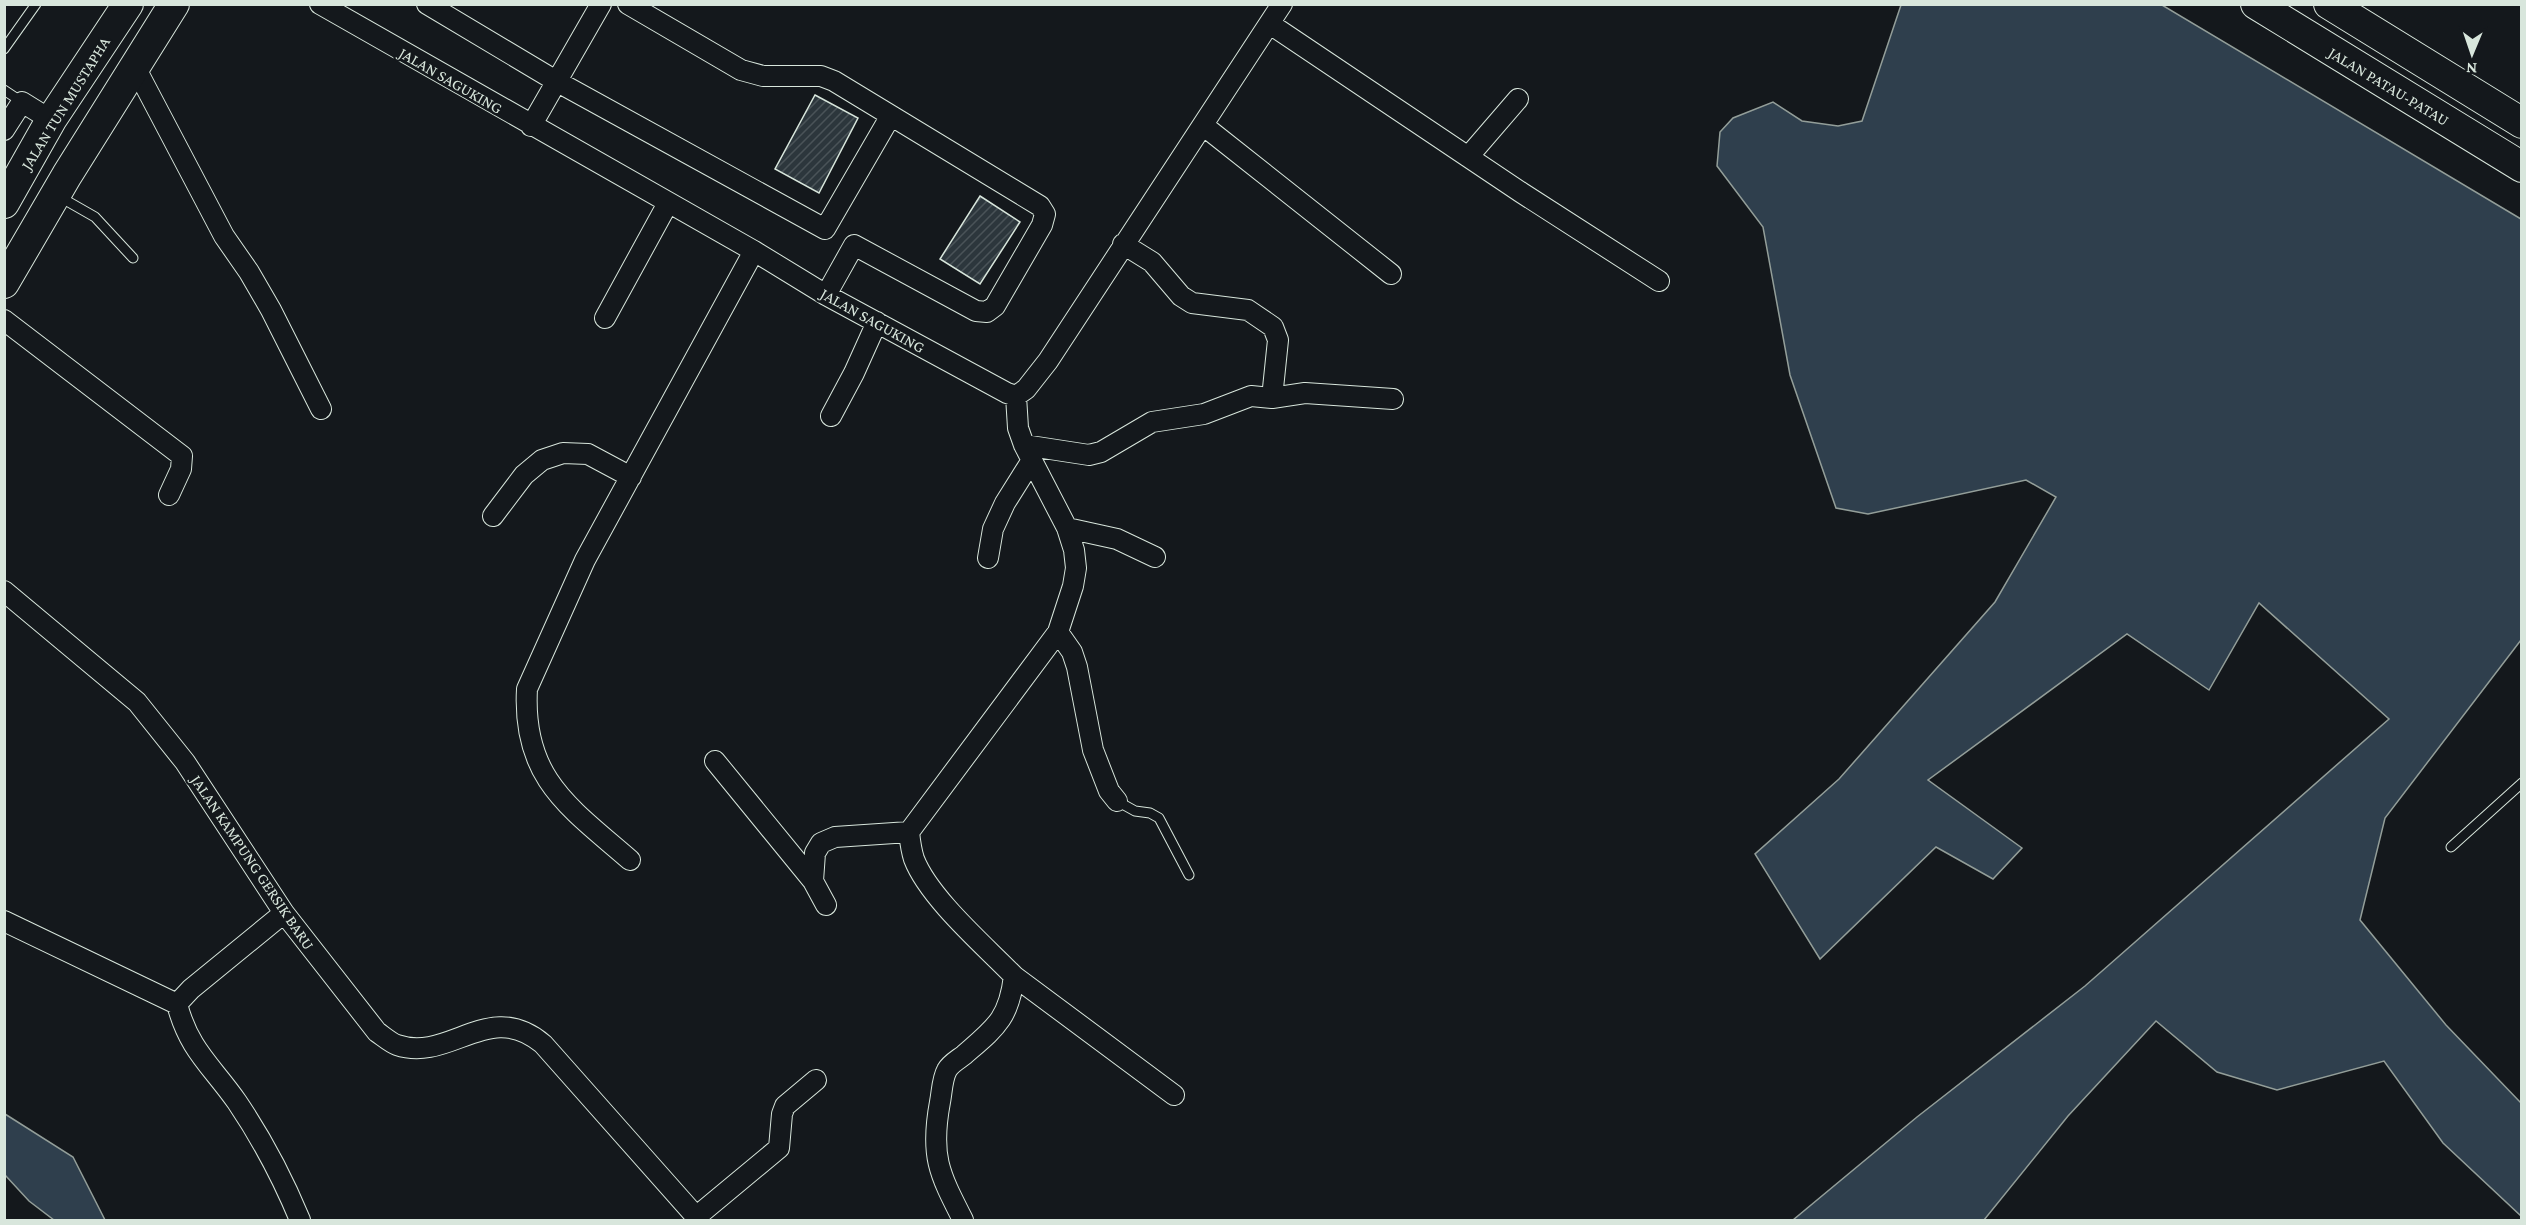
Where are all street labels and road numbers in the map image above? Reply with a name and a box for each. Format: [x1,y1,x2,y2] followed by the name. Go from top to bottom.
[17,33,115,175] street label: JALAN TUN MUSTAPHA
[394,43,505,118] street label: JALAN SAGUKING
[2323,43,2452,130] street label: JALAN PATAU-PATAU
[816,284,928,357] street label: JALAN SAGUKING
[186,770,317,953] street label: JALAN KAMPUNG GERSIK BARU

